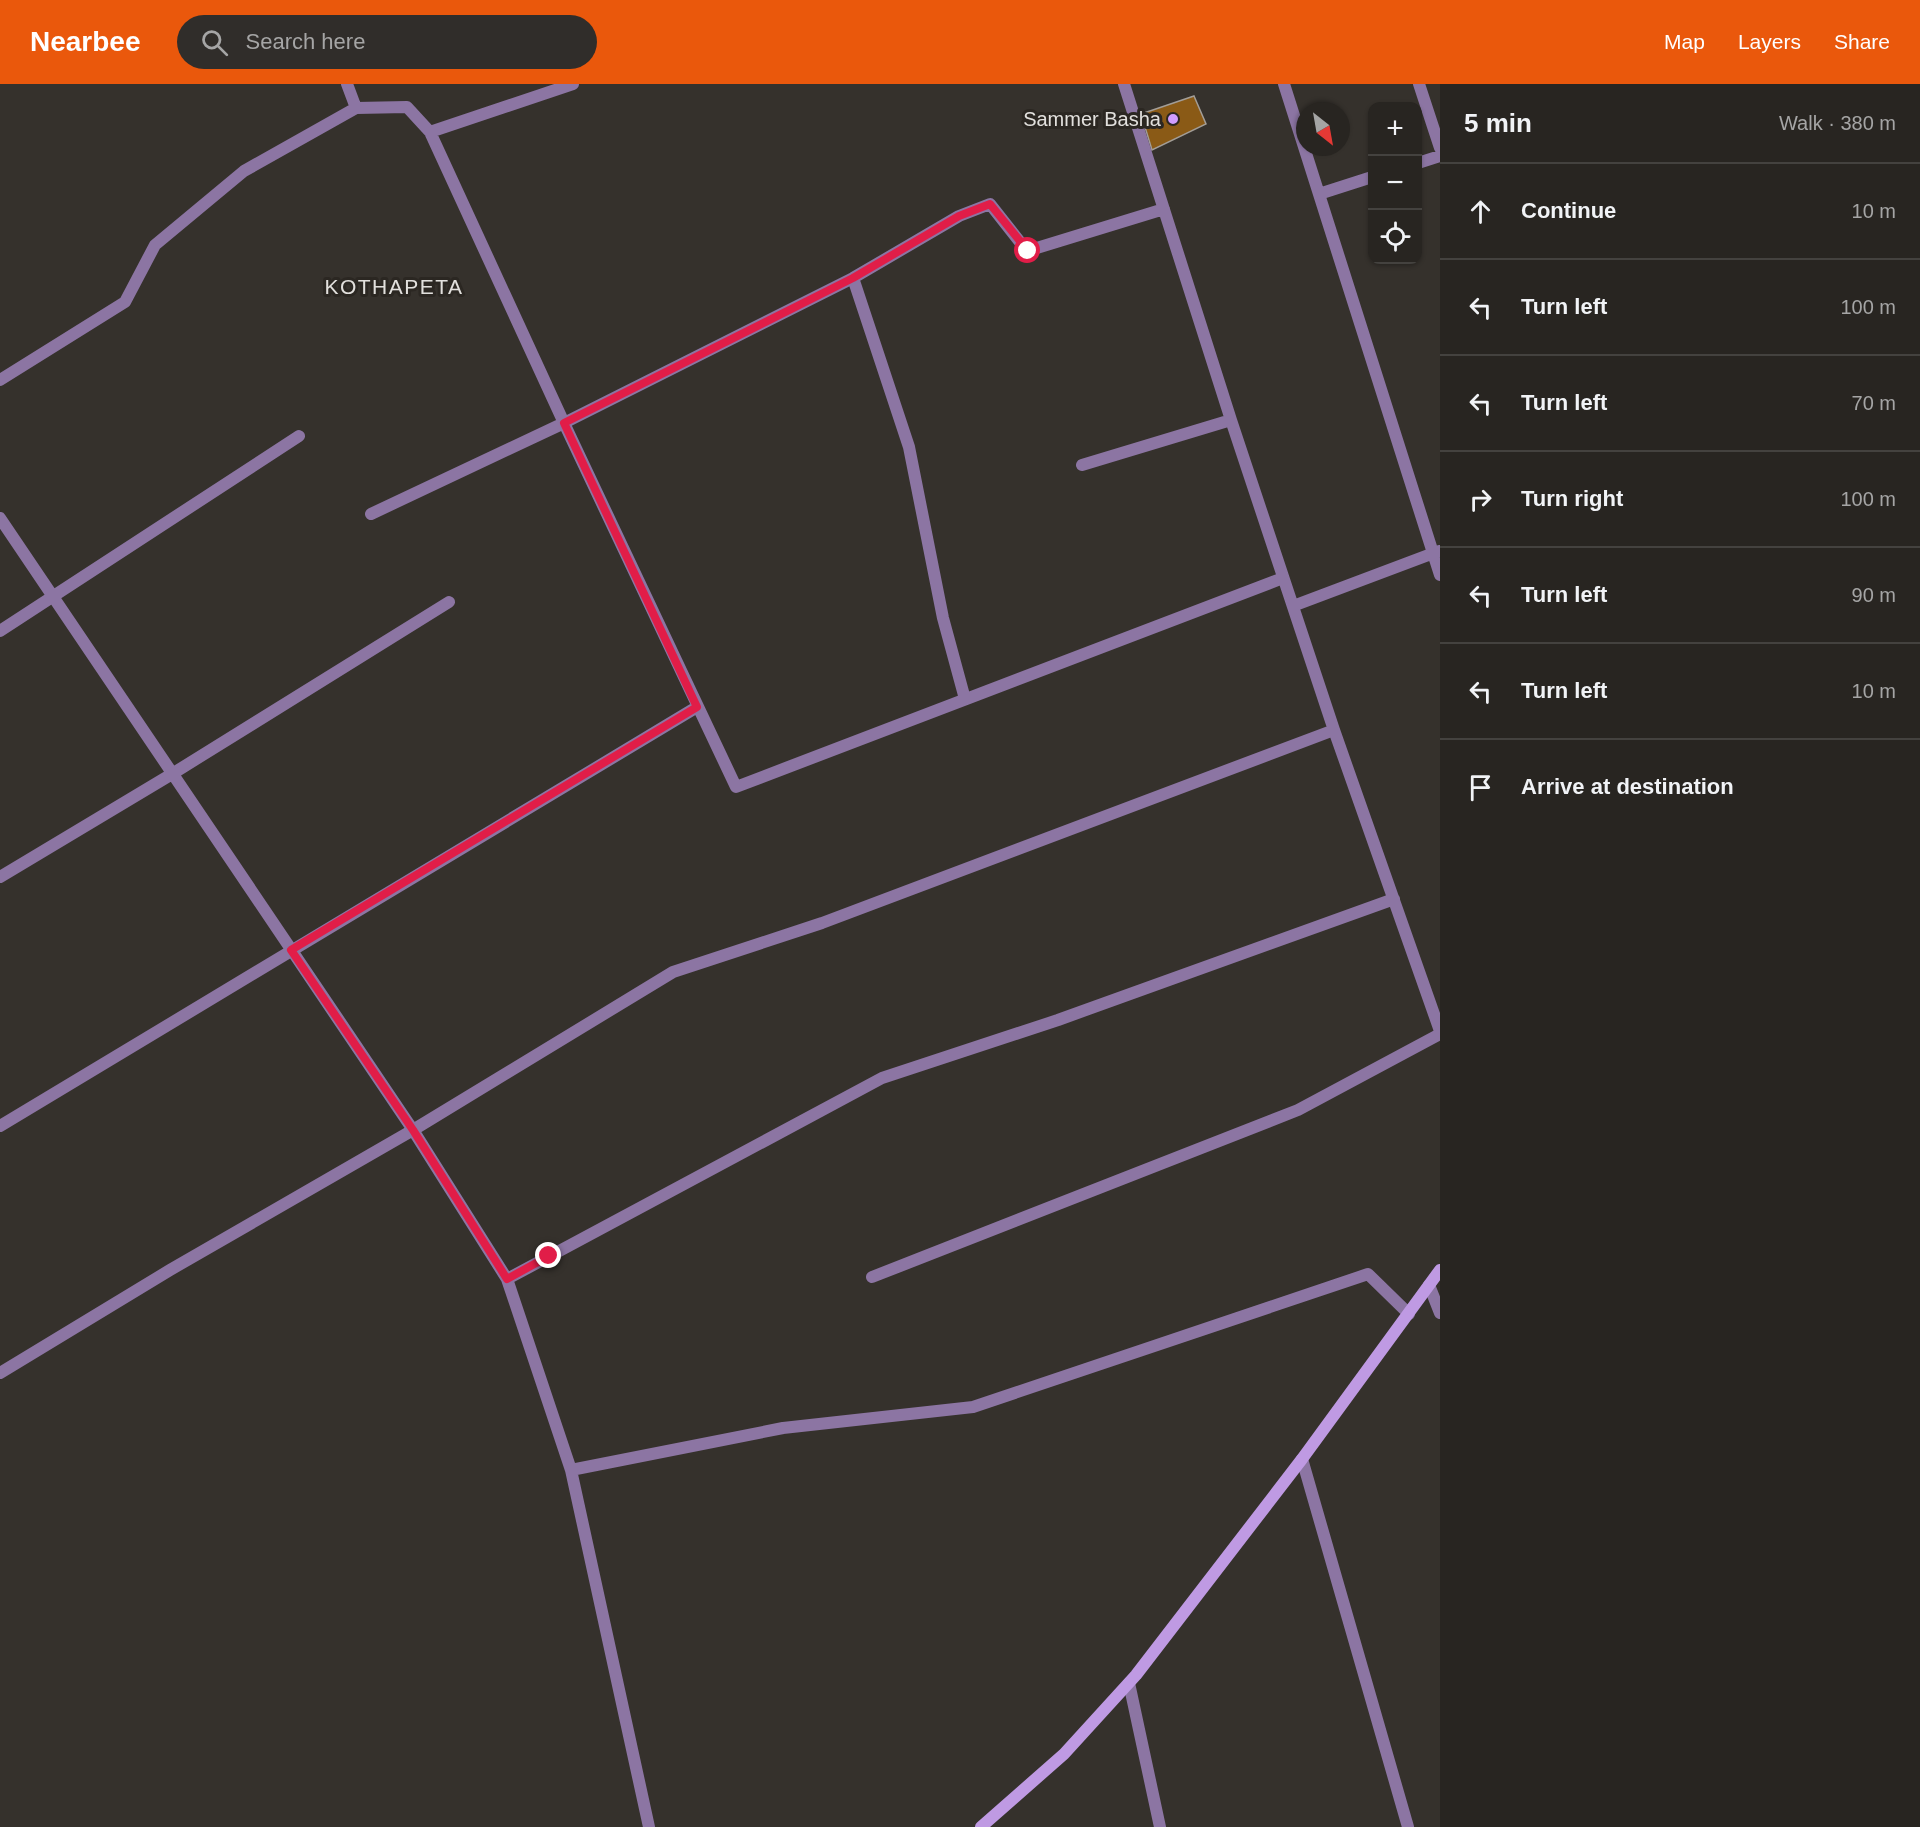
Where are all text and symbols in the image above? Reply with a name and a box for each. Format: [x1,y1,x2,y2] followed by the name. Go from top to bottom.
[177,15,597,69] search box
[30,26,141,57] text: Nearbee
[198,26,231,59] icon: search
[246,29,365,54] text: Search here
[1664,30,1705,53] text: Map
[1738,30,1801,53] text: Layers
[1834,30,1890,53] text: Share
[1296,102,1350,156] north arrow
[1368,102,1422,264] map controls
[1368,102,1422,156] button: +
[1023,108,1162,130] place label: Sammer Basha
[1464,108,1532,138] text: 5 min
[1166,112,1180,126] marker: Sammer Basha
[1779,112,1896,134] text: Walk · 380 m
[1368,156,1422,210] button: −
[1464,195,1497,228] icon: ahead
[1521,198,1616,223] text: Continue
[1852,200,1896,222] text: 10 m
[1368,210,1422,264] button: locate
[1014,237,1040,263] route start
[324,275,464,298] district label: KOTHAPETA
[1464,291,1497,324] icon: left
[1521,294,1607,319] text: Turn left
[1840,296,1896,318] text: 100 m
[1464,387,1497,420] icon: left
[1521,390,1607,415] text: Turn left
[1852,392,1896,414] text: 70 m
[1464,483,1497,516] icon: right
[1521,486,1623,511] text: Turn right
[1840,488,1896,510] text: 100 m
[1464,579,1497,612] icon: left
[1521,582,1607,607] text: Turn left
[1852,584,1896,606] text: 90 m
[1464,675,1497,708] icon: left
[1521,678,1607,703] text: Turn left
[1852,680,1896,702] text: 10 m
[1464,771,1497,804] icon: arrive
[1521,774,1734,799] text: Arrive at destination
[535,1242,561,1268] route end

